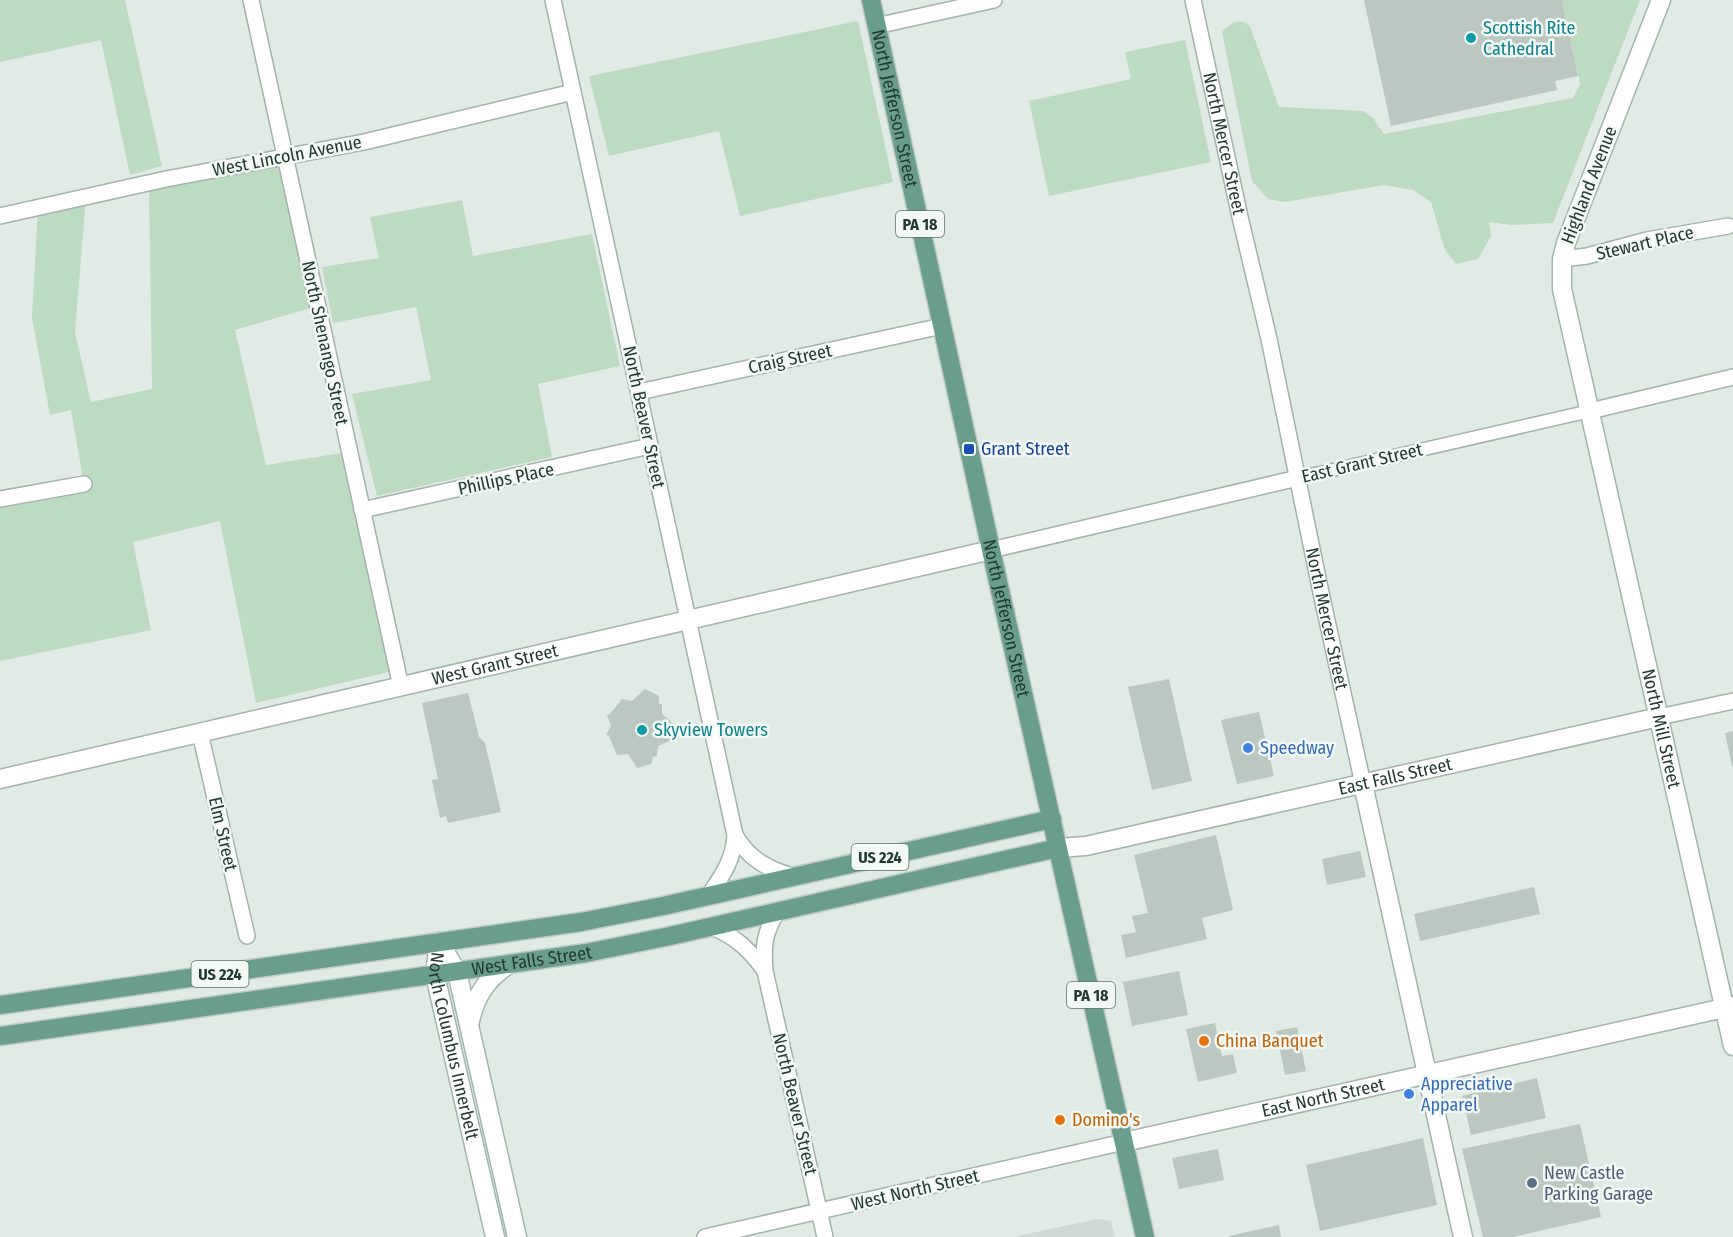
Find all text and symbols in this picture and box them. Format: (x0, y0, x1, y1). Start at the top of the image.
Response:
place label: Scottish Rite Cathedral (1483, 17, 1575, 60)
street label: North Jefferson Street (867, 27, 923, 190)
marker: Scottish Rite Cathedral (1464, 31, 1478, 45)
street label: North Mercer Street (1198, 71, 1250, 217)
street label: Highland Avenue (1556, 123, 1622, 247)
street label: West Lincoln Avenue (211, 131, 363, 181)
road number: PA 18 (896, 211, 944, 237)
street label: Stewart Place (1594, 221, 1696, 265)
street label: North Shenango Street (297, 259, 353, 427)
street label: Craig Street (746, 339, 834, 379)
street label: North Beaver Street (618, 344, 670, 490)
place label: Grant Street (981, 438, 1070, 460)
street label: East Grant Street (1299, 438, 1425, 488)
marker: Grant Street (962, 442, 976, 456)
street label: Phillips Place (456, 458, 556, 500)
street label: North Jefferson Street (978, 537, 1035, 700)
street label: North Mercer Street (1301, 546, 1353, 692)
street label: West Grant Street (430, 639, 560, 690)
street label: North Mill Street (1637, 667, 1685, 790)
place label: Skyview Towers (654, 719, 768, 741)
marker: Skyview Towers (635, 723, 649, 737)
place label: Speedway (1260, 737, 1334, 759)
marker: Speedway (1241, 741, 1255, 755)
street label: East Falls Street (1336, 753, 1454, 800)
street label: Elm Street (204, 795, 242, 873)
road number: US 224 (852, 844, 908, 870)
street label: West Falls Street (470, 941, 594, 980)
street label: North Columbus Innerbelt (424, 951, 483, 1142)
road number: US 224 (192, 961, 248, 987)
road number: PA 18 (1067, 982, 1115, 1008)
place label: China Banquet (1216, 1030, 1324, 1052)
street label: North Beaver Street (768, 1031, 822, 1177)
marker: China Banquet (1197, 1034, 1211, 1048)
street label: East North Street (1260, 1073, 1387, 1122)
place label: Appreciative Apparel (1421, 1073, 1513, 1116)
marker: Appreciative Apparel (1402, 1087, 1416, 1101)
place label: Domino's (1072, 1109, 1141, 1131)
marker: Domino's (1053, 1113, 1067, 1127)
place label: New Castle Parking Garage (1544, 1162, 1653, 1205)
street label: West North Street (849, 1165, 981, 1215)
marker: New Castle Parking Garage (1525, 1176, 1539, 1190)

